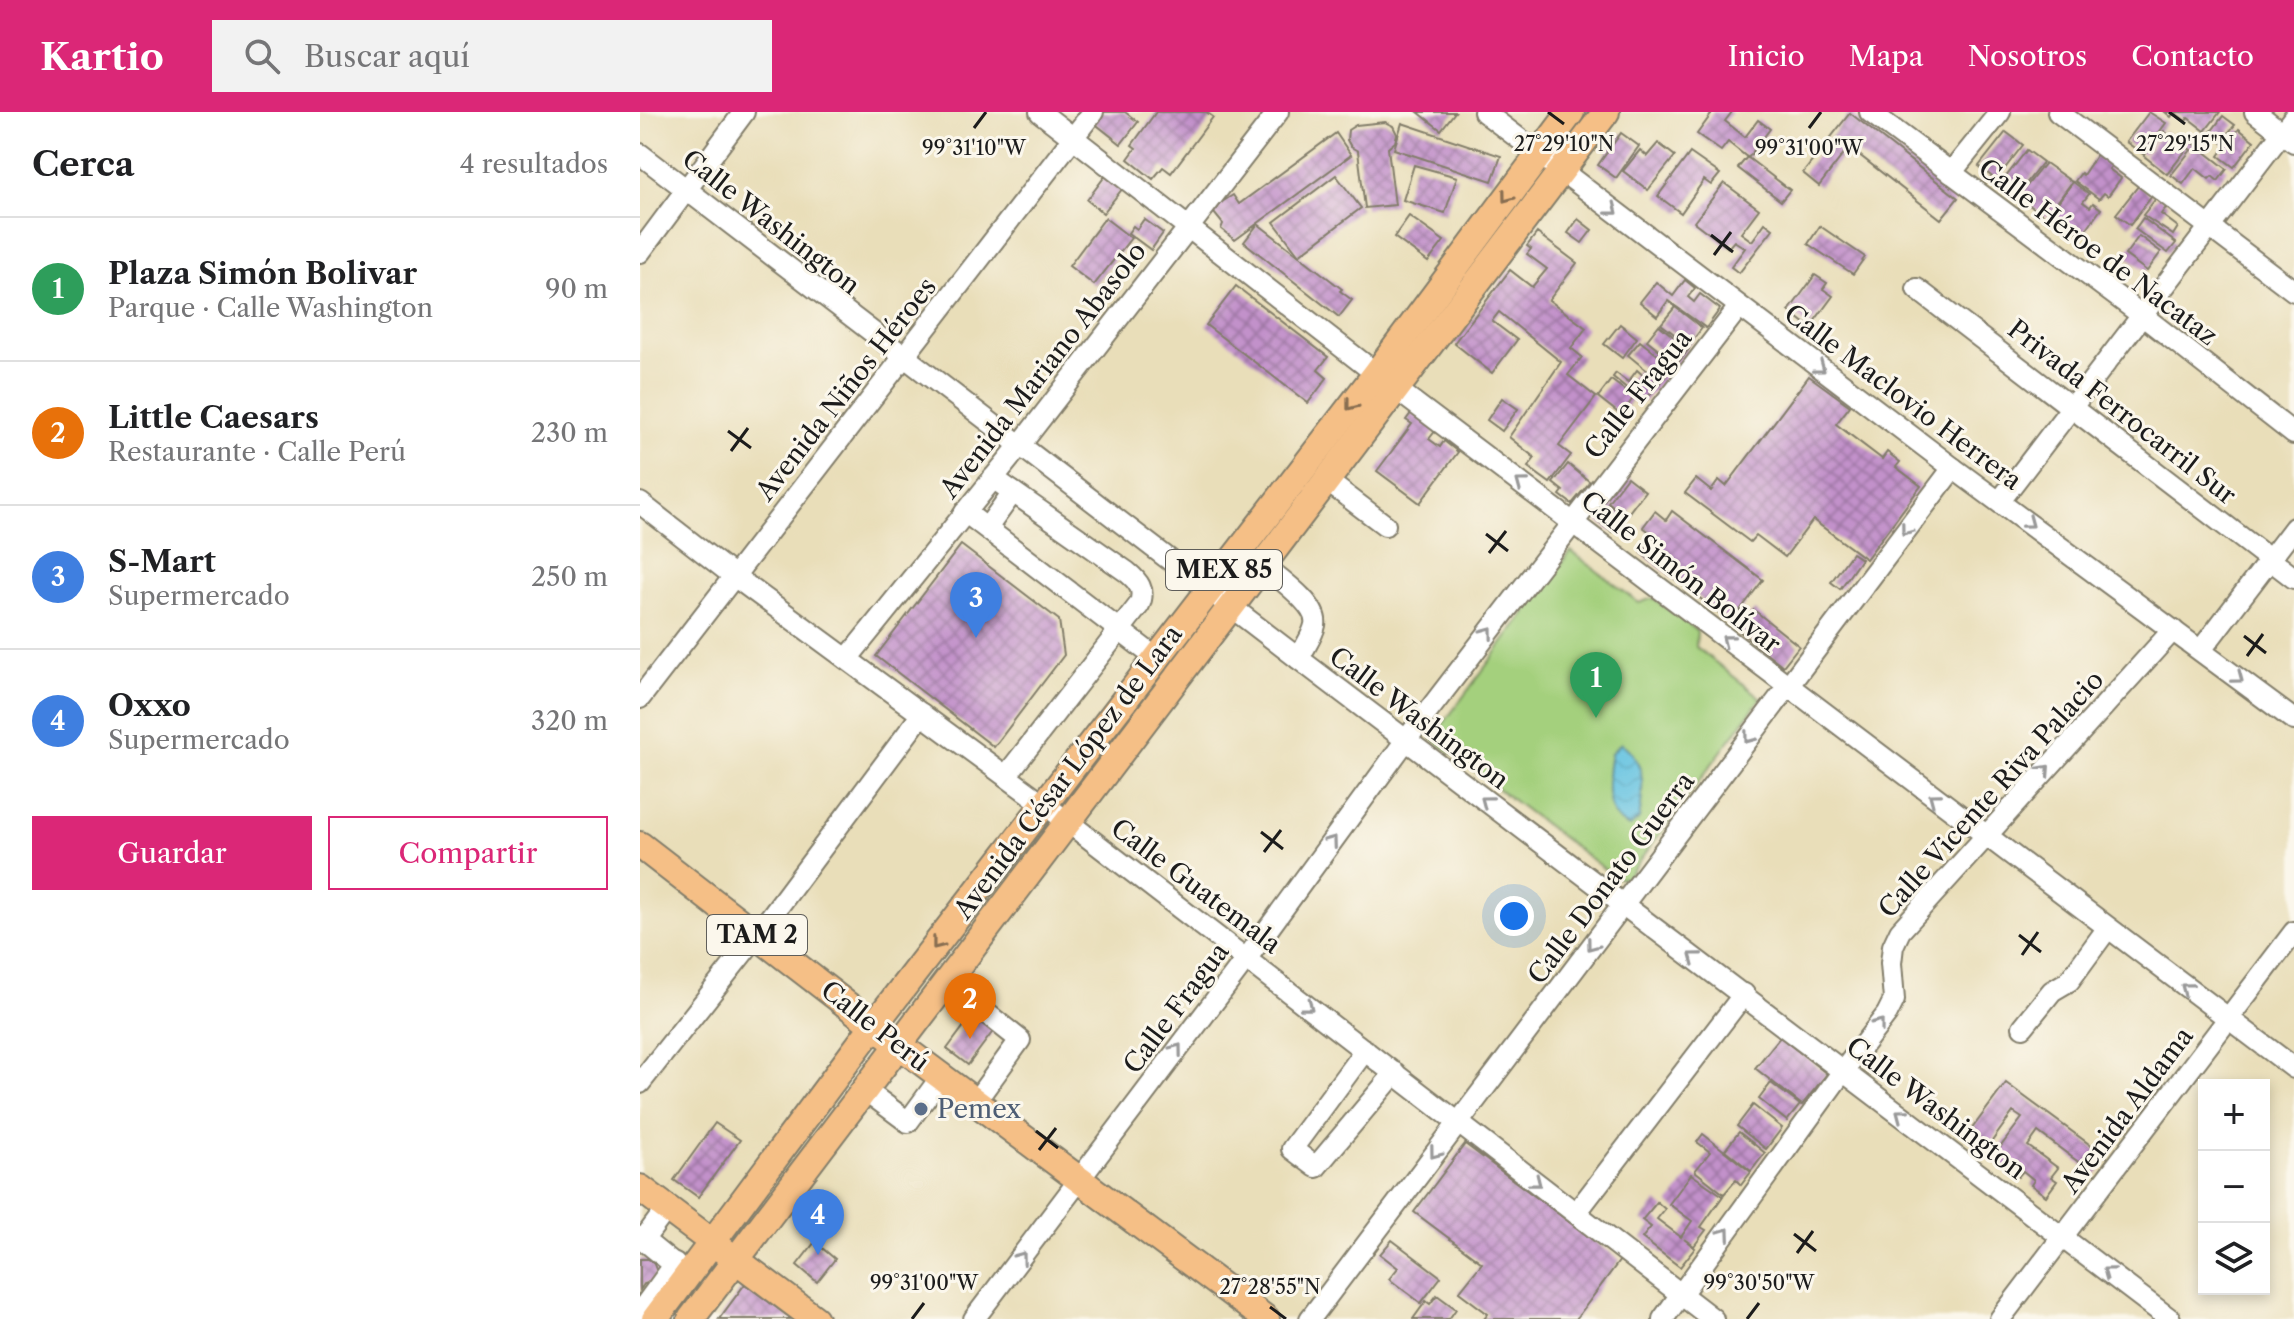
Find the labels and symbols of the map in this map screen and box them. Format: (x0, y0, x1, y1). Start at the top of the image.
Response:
text: 27°29'10"N (1514, 132, 1614, 156)
text: 27°29'15"N (2136, 132, 2234, 156)
text: 99°31'10"W (922, 136, 1027, 160)
text: 99°31'00"W (1755, 136, 1864, 160)
street label: Calle Washington (676, 143, 866, 301)
street label: Calle Héroe de Nacataz (1972, 152, 2224, 352)
one-way arrow (1503, 188, 1517, 203)
one-way arrow (1604, 201, 1619, 215)
street label: Avenida Mariano Abasolo (933, 236, 1153, 505)
street label: Avenida Niños Héroes (748, 271, 943, 508)
street label: Calle Maclovio Herrera (1778, 297, 2028, 497)
street label: Privada Ferrocarril Sur (2001, 313, 2243, 511)
street label: Calle Fragua (1578, 323, 1699, 465)
one-way arrow (1811, 358, 1826, 373)
one-way arrow (1347, 396, 1361, 411)
one-way arrow (1515, 478, 1529, 492)
street label: Calle Simón Bolívar (1575, 484, 1787, 660)
one-way arrow (2020, 513, 2035, 527)
one-way arrow (1901, 522, 1916, 536)
road number: MEX 85 (1166, 550, 1282, 590)
pin: 3 (950, 572, 1002, 638)
street label: Avenida César López de Lara (946, 619, 1189, 926)
one-way arrow (1479, 627, 1493, 641)
one-way arrow (1721, 636, 1736, 650)
street label: Calle Washington (1323, 640, 1515, 796)
pin: 1 (1570, 652, 1622, 718)
street label: Calle Vicente Riva Palacio (1872, 664, 2110, 924)
one-way arrow (2229, 668, 2243, 682)
one-way arrow (1745, 729, 1759, 744)
one-way arrow (2036, 765, 2050, 780)
street label: Calle Donato Guerra (1521, 766, 1701, 990)
one-way arrow (1928, 794, 1943, 808)
one-way arrow (1480, 796, 1495, 810)
street label: Calle Guatemala (1105, 812, 1288, 960)
one-way arrow (1323, 835, 1337, 849)
your location (1494, 896, 1534, 936)
road number: TAM 2 (707, 915, 807, 955)
one-way arrow (932, 935, 946, 950)
street label: Calle Fragua (1116, 936, 1236, 1080)
one-way arrow (1588, 936, 1602, 951)
one-way arrow (1688, 952, 1703, 967)
pin: 2 (944, 973, 996, 1039)
street label: Calle Perú (815, 974, 936, 1078)
one-way arrow (2181, 984, 2195, 998)
one-way arrow (1299, 996, 1314, 1010)
one-way arrow (1870, 1018, 1884, 1033)
street label: Avenida Aldama (2054, 1021, 2200, 1200)
street label: Calle Washington (1840, 1030, 2032, 1186)
one-way arrow (1168, 1044, 1182, 1058)
place label: Pemex (937, 1093, 1022, 1125)
marker: Pemex (912, 1100, 930, 1118)
one-way arrow (1895, 1110, 1910, 1124)
one-way arrow (1431, 1144, 1445, 1158)
one-way arrow (1527, 1172, 1541, 1187)
pin: 4 (792, 1189, 844, 1255)
one-way arrow (1715, 1228, 1730, 1242)
one-way arrow (1011, 1251, 1025, 1266)
one-way arrow (2102, 1267, 2117, 1281)
text: 99°31'00"W (870, 1271, 979, 1295)
text: 99°30'50"W (1704, 1271, 1816, 1295)
text: 27°28'55"N (1219, 1275, 1321, 1299)

